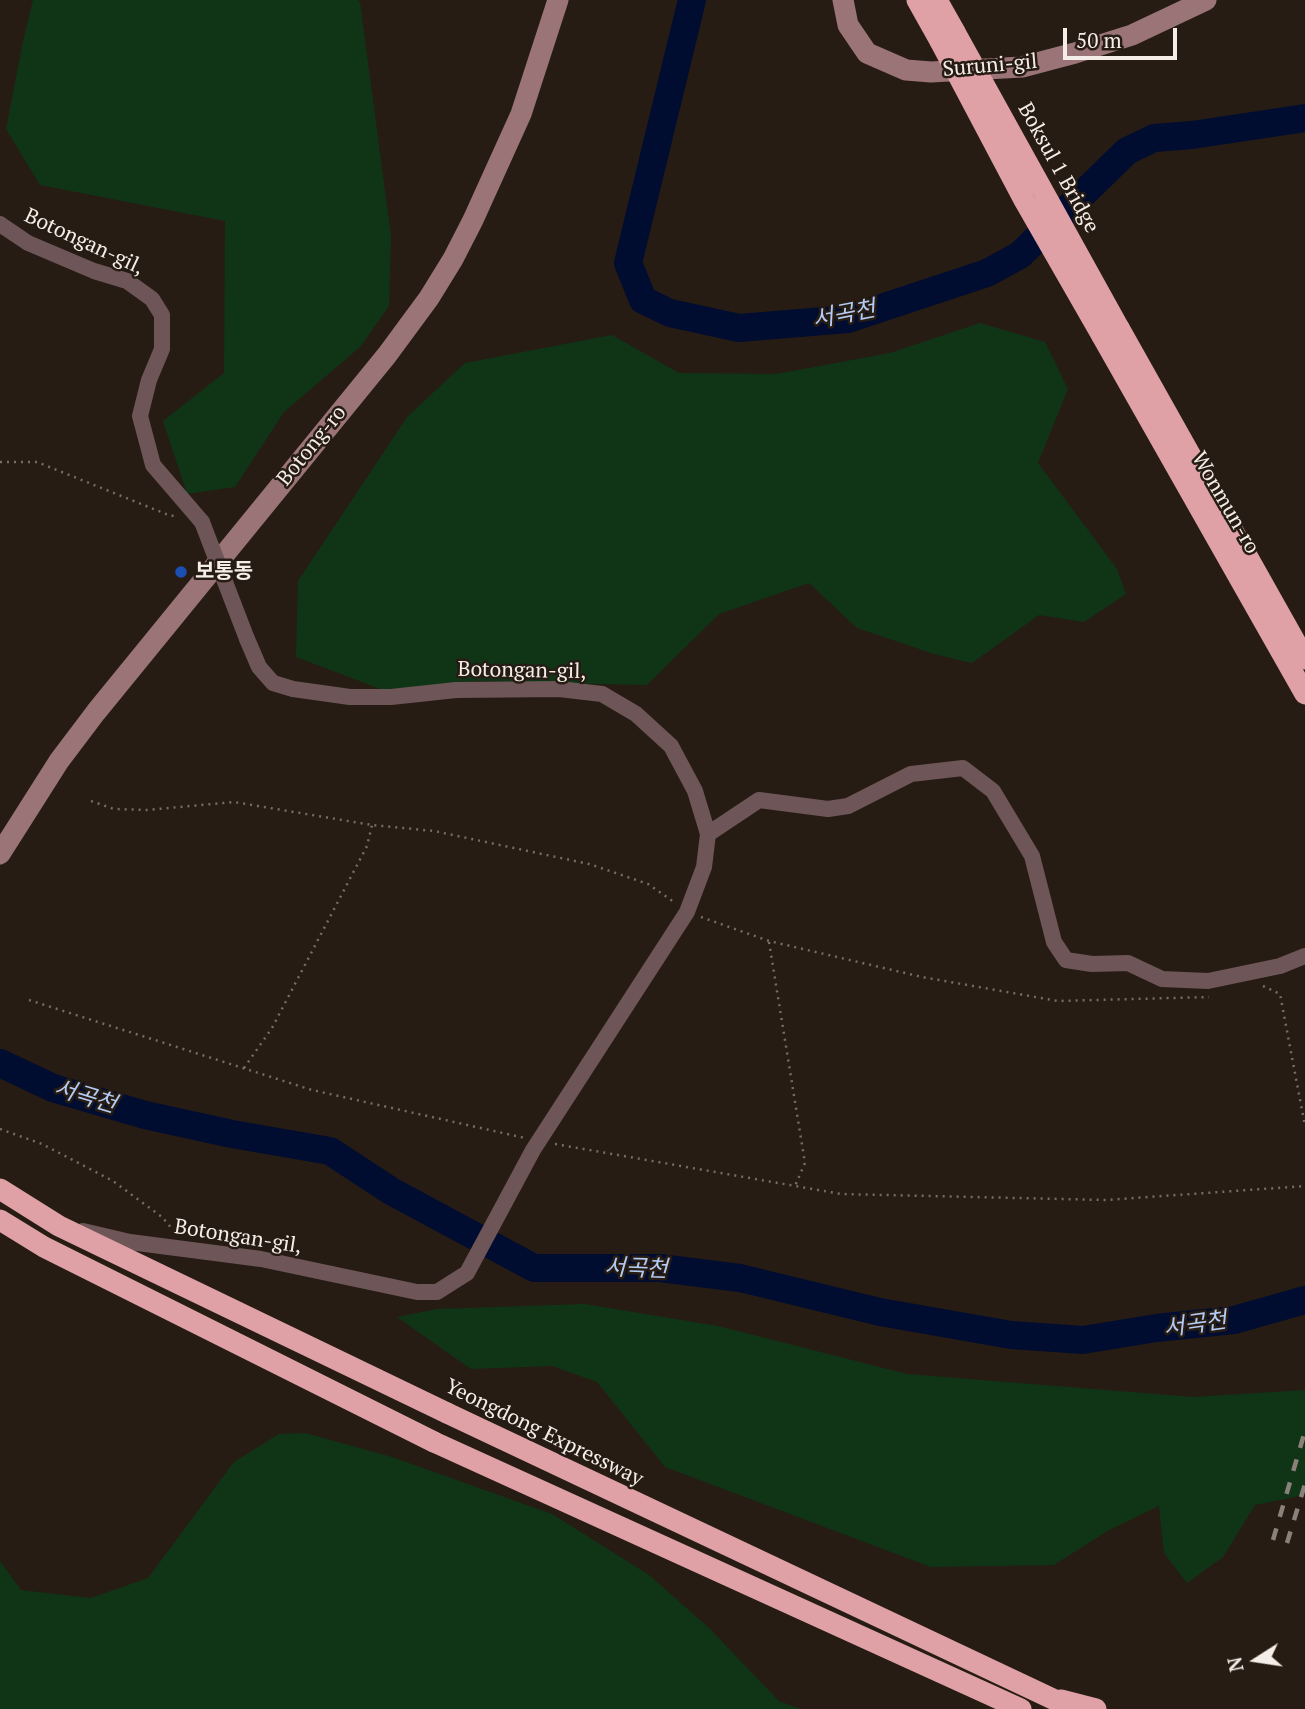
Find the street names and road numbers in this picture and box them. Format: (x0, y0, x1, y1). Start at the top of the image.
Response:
street label: Suruni-gil (942, 49, 1038, 83)
street label: Boksul 1 Bridge (1012, 99, 1104, 237)
street label: Botongan-gil, (20, 203, 148, 281)
street label: Botong-ro (272, 401, 352, 491)
street label: Wonmun-ro (1186, 448, 1264, 558)
street label: Botongan-gil, (457, 657, 587, 685)
street label: Botongan-gil, (172, 1214, 304, 1260)
street label: Yeongdong Expressway (441, 1374, 647, 1492)

